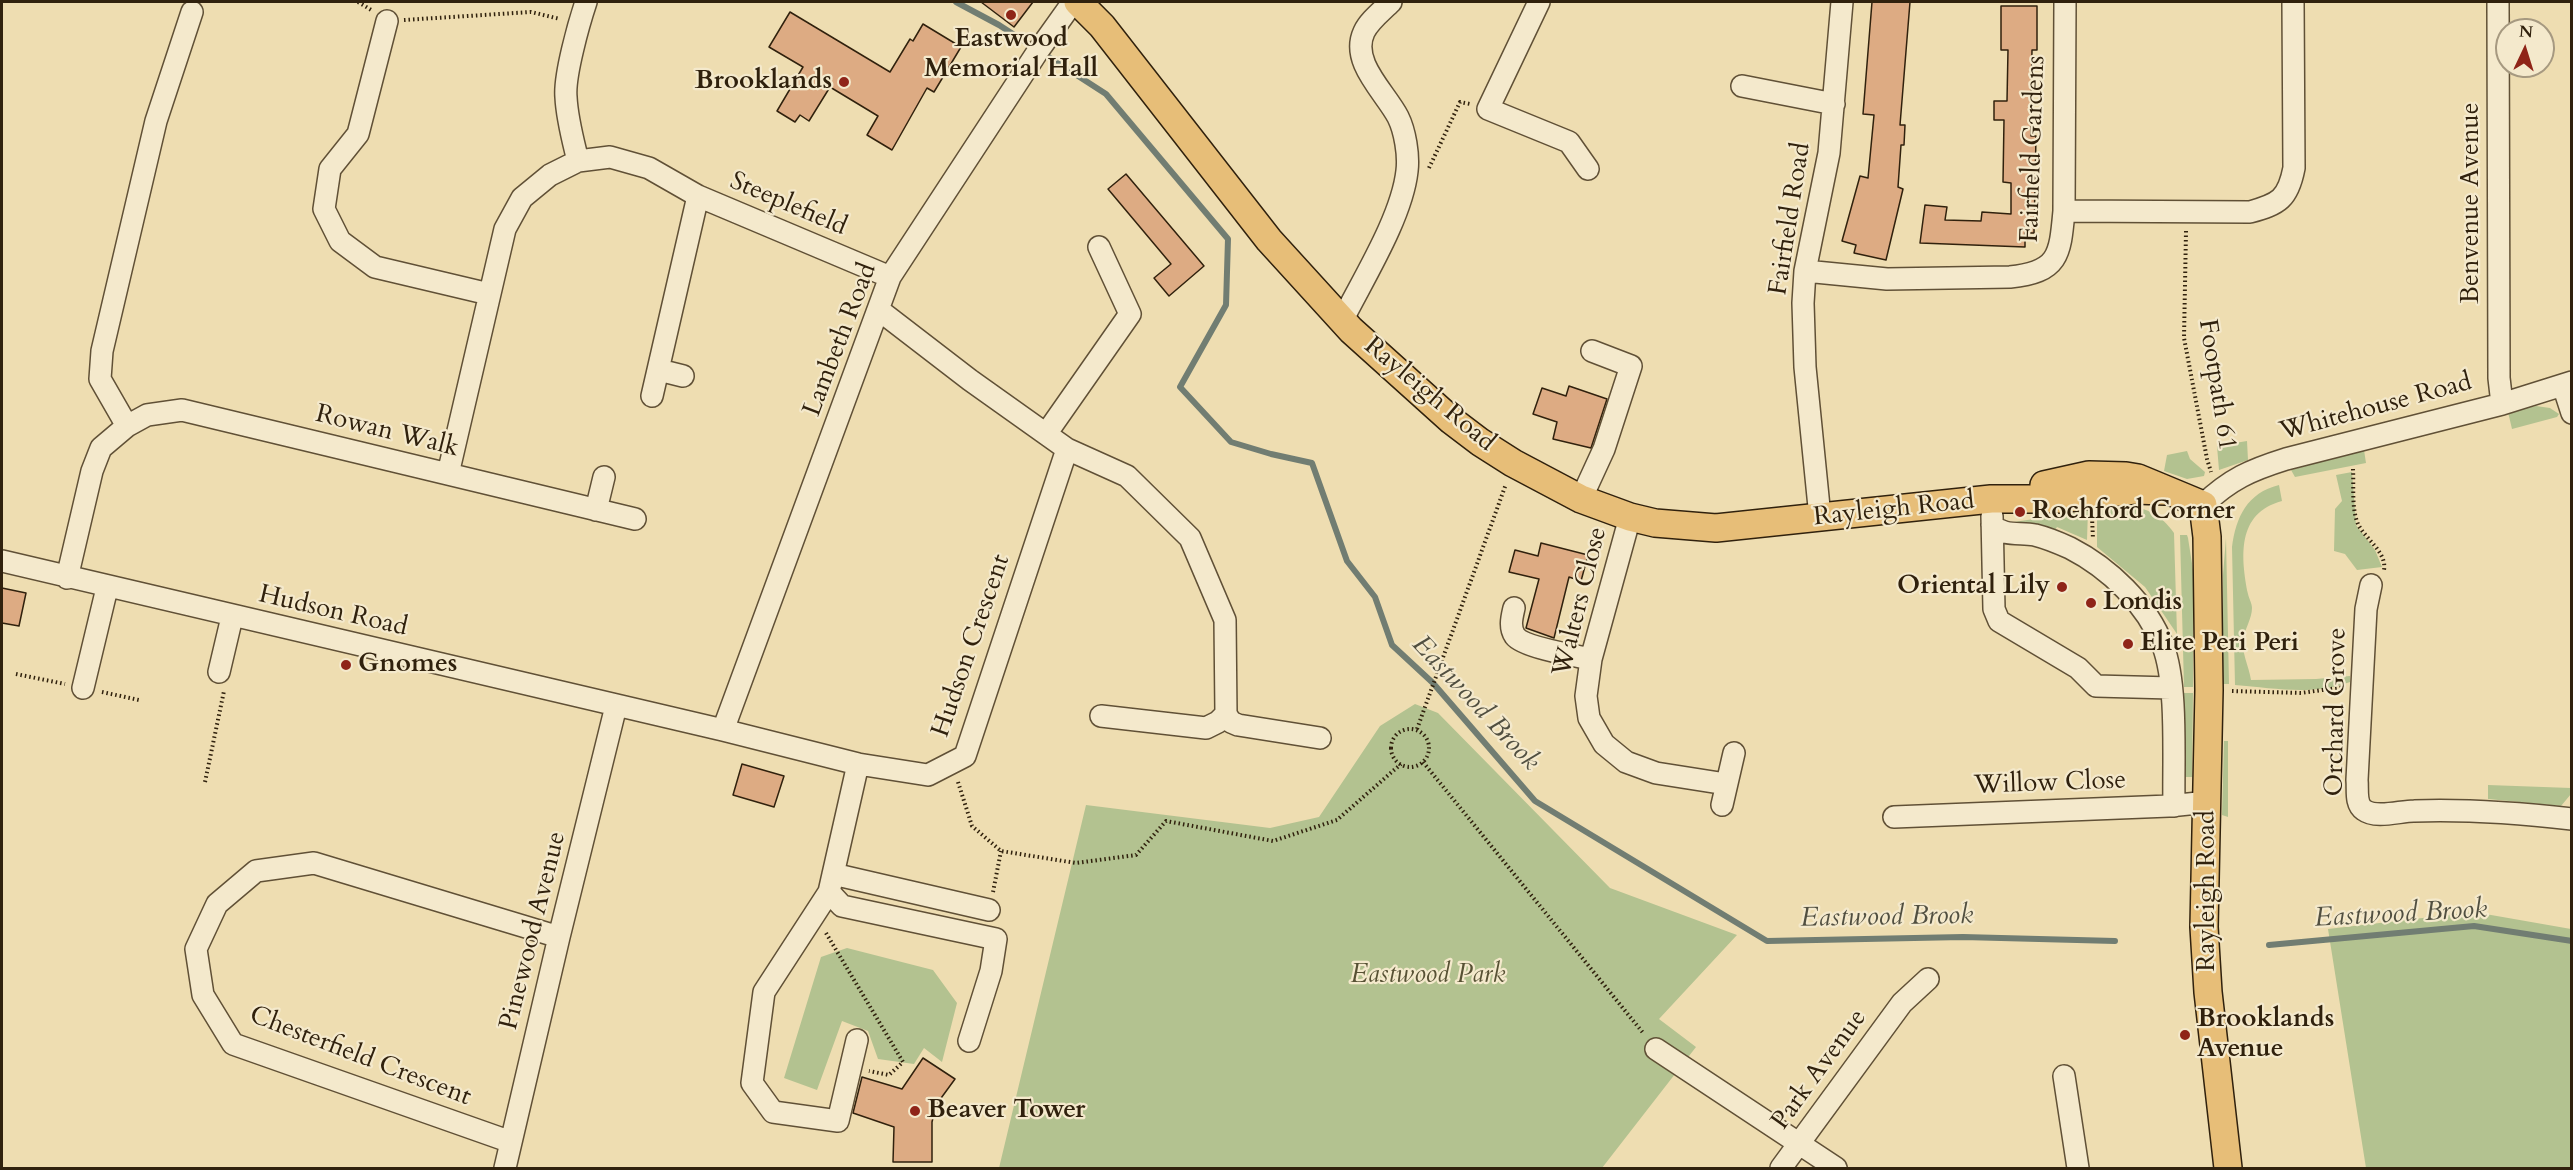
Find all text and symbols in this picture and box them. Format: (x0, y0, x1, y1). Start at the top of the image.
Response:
marker: Eastwood Memorial Hall (1004, 8, 1018, 22)
north arrow (2495, 18, 2555, 78)
text: N (2518, 21, 2534, 43)
place label: Eastwood Memorial Hall (924, 24, 1098, 86)
street label: Fairfield Gardens (2015, 55, 2053, 243)
place label: Brooklands (695, 66, 832, 98)
marker: Brooklands (837, 75, 851, 89)
street label: Benvenue Avenue (2456, 102, 2488, 304)
street label: Fairfield Road (1764, 141, 1818, 297)
street label: Steeplefield (725, 166, 851, 244)
street label: Lambeth Road (798, 259, 884, 421)
street label: Footpath 61 (2190, 317, 2242, 453)
street label: Rayleigh Road (1357, 331, 1501, 459)
street label: Whitehouse Road (2277, 367, 2475, 449)
street label: Rowan Walk (312, 399, 462, 465)
street label: Rayleigh Road (1812, 486, 1976, 534)
place label: Rochford Corner (2032, 496, 2235, 528)
marker: Rochford Corner (2013, 505, 2027, 519)
street label: Walters Close (1547, 524, 1615, 680)
street label: Hudson Crescent (926, 551, 1018, 741)
place label: Oriental Lily (1897, 571, 2050, 603)
street label: Hudson Road (256, 580, 410, 644)
marker: Oriental Lily (2055, 580, 2069, 594)
place label: Londis (2103, 587, 2182, 619)
marker: Londis (2084, 596, 2098, 610)
street label: Orchard Grove (2320, 627, 2354, 797)
place label: Elite Peri Peri (2140, 628, 2299, 660)
water label: Eastwood Brook (1404, 630, 1546, 778)
marker: Elite Peri Peri (2121, 637, 2135, 651)
place label: Gnomes (358, 649, 457, 681)
marker: Gnomes (339, 658, 353, 672)
street label: Willow Close (1973, 766, 2127, 802)
street label: Rayleigh Road (2192, 810, 2224, 972)
street label: Pinewood Avenue (494, 829, 574, 1033)
water label: Eastwood Brook (2314, 894, 2488, 936)
water label: Eastwood Brook (1800, 900, 1974, 936)
park label: Eastwood Park (1351, 960, 1505, 992)
street label: Chesterfield Crescent (245, 1000, 475, 1114)
street label: Park Avenue (1766, 1004, 1874, 1136)
place label: Brooklands Avenue (2197, 1004, 2334, 1066)
marker: Brooklands Avenue (2178, 1028, 2192, 1042)
place label: Beaver Tower (927, 1095, 1085, 1127)
marker: Beaver Tower (908, 1104, 922, 1118)

